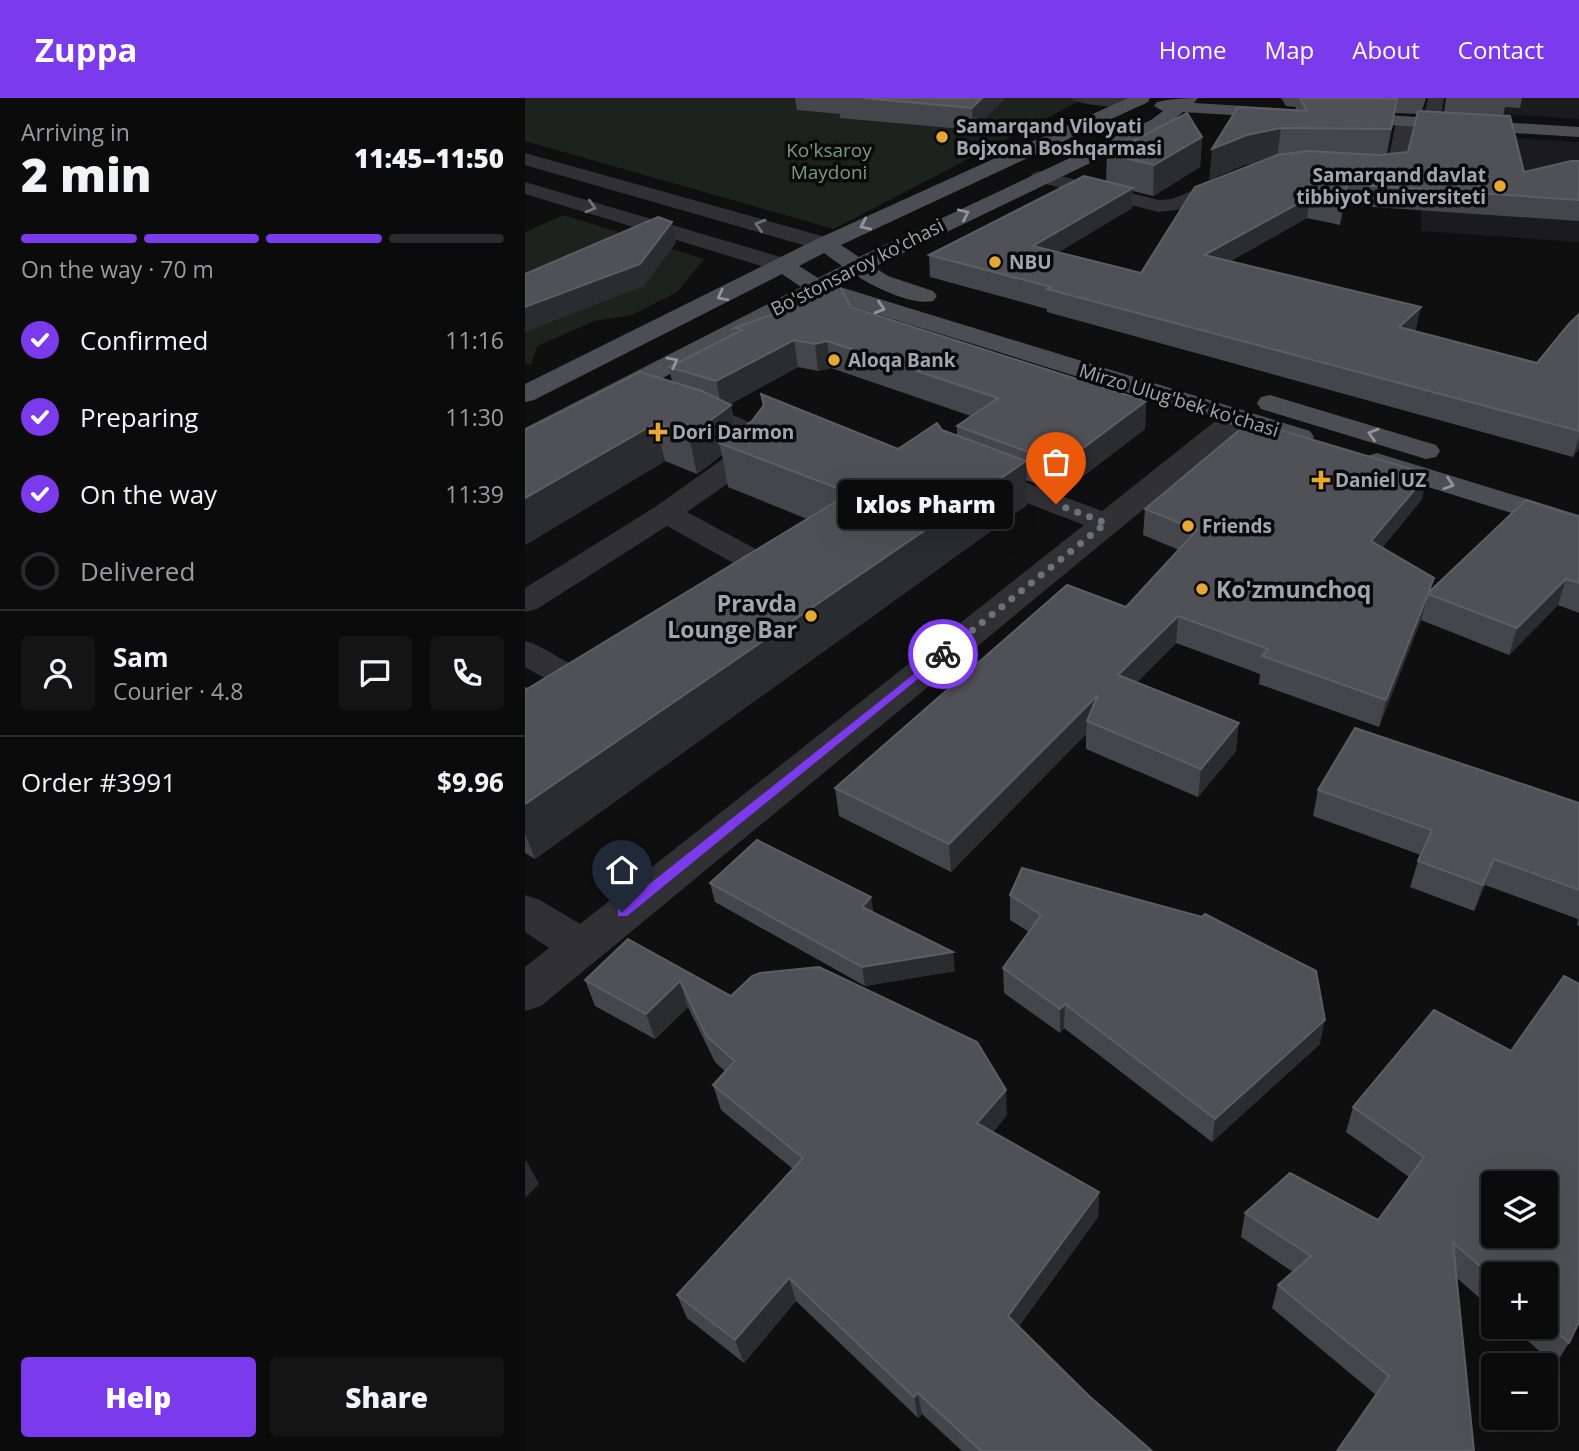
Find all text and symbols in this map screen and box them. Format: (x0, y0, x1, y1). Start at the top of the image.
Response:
text: Zuppa (35, 27, 138, 72)
text: Home (1159, 33, 1227, 66)
text: Map (1265, 33, 1314, 66)
text: About (1352, 33, 1420, 66)
text: Contact (1458, 33, 1544, 66)
place label: Samarqand Viloyati Bojxona Boshqarmasi (956, 113, 1162, 161)
text: Arriving in (21, 116, 130, 148)
marker: Samarqand Viloyati Bojxona Boshqarmasi (934, 129, 950, 145)
park label: Ko'ksaroy Maydoni (786, 137, 872, 185)
text: 11:45–11:50 (354, 140, 504, 176)
text: 2 min (21, 143, 152, 205)
place label: Samarqand davlat tibbiyot universiteti (1296, 162, 1486, 210)
marker: Samarqand davlat tibbiyot universiteti (1492, 178, 1508, 194)
one-way arrow (584, 199, 596, 213)
one-way arrow (957, 208, 969, 222)
street label: Bo'stonsaroy ko'chasi (766, 212, 948, 322)
one-way arrow (860, 217, 873, 231)
one-way arrow (754, 218, 766, 233)
place label: NBU (1009, 249, 1052, 275)
text: On the way · 70 m (21, 253, 214, 285)
marker: NBU (987, 254, 1003, 270)
one-way arrow (717, 287, 729, 301)
one-way arrow (874, 300, 886, 315)
icon: check (21, 321, 59, 359)
text: Confirmed (80, 322, 208, 358)
text: 11:16 (445, 324, 504, 356)
place label: Aloqa Bank (848, 347, 956, 373)
marker: Aloqa Bank (826, 352, 842, 368)
one-way arrow (665, 357, 678, 370)
street label: Mirzo Ulug'bek ko'chasi (1076, 357, 1282, 443)
icon: check (21, 398, 59, 436)
text: Preparing (80, 399, 198, 435)
text: 11:30 (445, 401, 504, 433)
place label: Dori Darmon (672, 419, 794, 445)
marker: Dori Darmon (650, 424, 666, 440)
one-way arrow (1368, 428, 1380, 443)
pin (1026, 432, 1086, 504)
icon: bag (1037, 443, 1075, 481)
place label: Daniel UZ (1335, 467, 1426, 493)
marker: Daniel UZ (1313, 472, 1329, 488)
icon: check (21, 475, 59, 513)
text: On the way (80, 476, 217, 512)
one-way arrow (1442, 476, 1454, 491)
text: 11:39 (445, 478, 504, 510)
callout: Ixlos Pharm (839, 480, 1014, 528)
text: Ixlos Pharm (855, 488, 996, 520)
place label: Friends (1202, 513, 1272, 539)
marker: Friends (1180, 518, 1196, 534)
text: Delivered (80, 553, 195, 589)
place label: Ko'zmunchoq (1216, 573, 1371, 605)
marker: Ko'zmunchoq (1194, 581, 1210, 597)
place label: Pravda Lounge Bar (667, 587, 797, 645)
marker: Pravda Lounge Bar (803, 608, 819, 624)
courier (908, 619, 978, 689)
icon: bike (924, 635, 962, 673)
button: person (21, 636, 95, 710)
button: chat (338, 636, 412, 710)
button: phone (430, 636, 504, 710)
text: Sam (113, 639, 169, 675)
text: Courier · 4.8 (113, 675, 243, 707)
text: Order #3991 (21, 764, 176, 800)
text: $9.96 (437, 764, 504, 800)
pin (592, 840, 652, 912)
icon: home (603, 851, 641, 889)
map controls (1481, 1171, 1558, 1430)
button: layers (1481, 1171, 1558, 1248)
button: + (1481, 1262, 1558, 1339)
button: − (1481, 1353, 1558, 1430)
button: Help (21, 1357, 256, 1437)
button: Share (270, 1357, 504, 1437)

